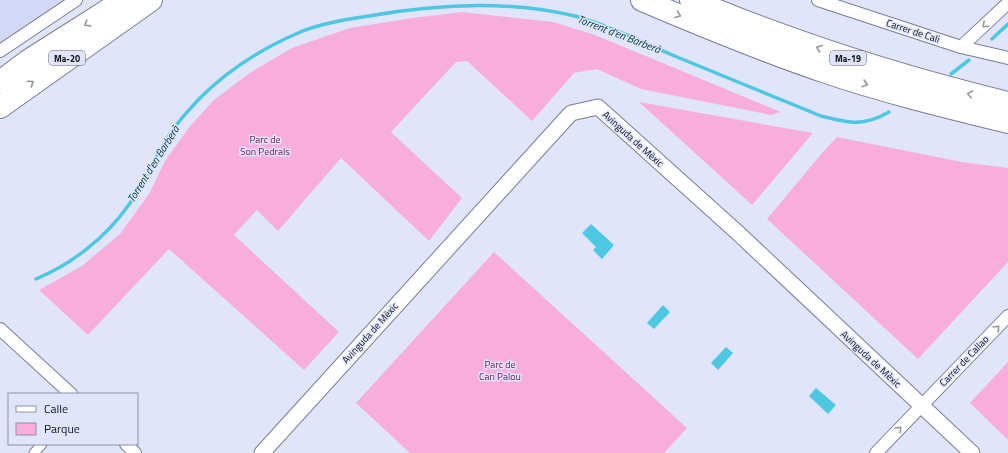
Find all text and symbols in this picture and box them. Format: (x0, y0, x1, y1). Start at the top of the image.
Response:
water label: Torrent d'en Barberà (575, 11, 663, 57)
one-way arrow (674, 11, 681, 19)
street label: Carrer de Cali (884, 15, 942, 47)
one-way arrow (84, 19, 91, 27)
one-way arrow (982, 20, 989, 27)
one-way arrow (815, 45, 822, 53)
road number: Ma-20 (49, 51, 85, 65)
road number: Ma-19 (830, 51, 866, 65)
one-way arrow (861, 79, 868, 88)
one-way arrow (27, 81, 34, 88)
one-way arrow (967, 90, 973, 98)
street label: Avinguda de Mèxic (599, 107, 667, 171)
water label: Torrent d'en Barberà (123, 122, 183, 205)
park label: Parc de Son Pedrals (240, 132, 290, 159)
street label: Avinguda de Mèxic (338, 299, 402, 367)
one-way arrow (992, 325, 1000, 333)
street label: Avinguda de Mèxic (837, 327, 905, 391)
street label: Carrer de Callao (936, 332, 992, 390)
park label: Parc de Can Palou (479, 357, 521, 384)
legend (8, 393, 138, 445)
text: Calle (44, 399, 68, 418)
text: Parque (44, 419, 80, 438)
one-way arrow (894, 427, 901, 434)

